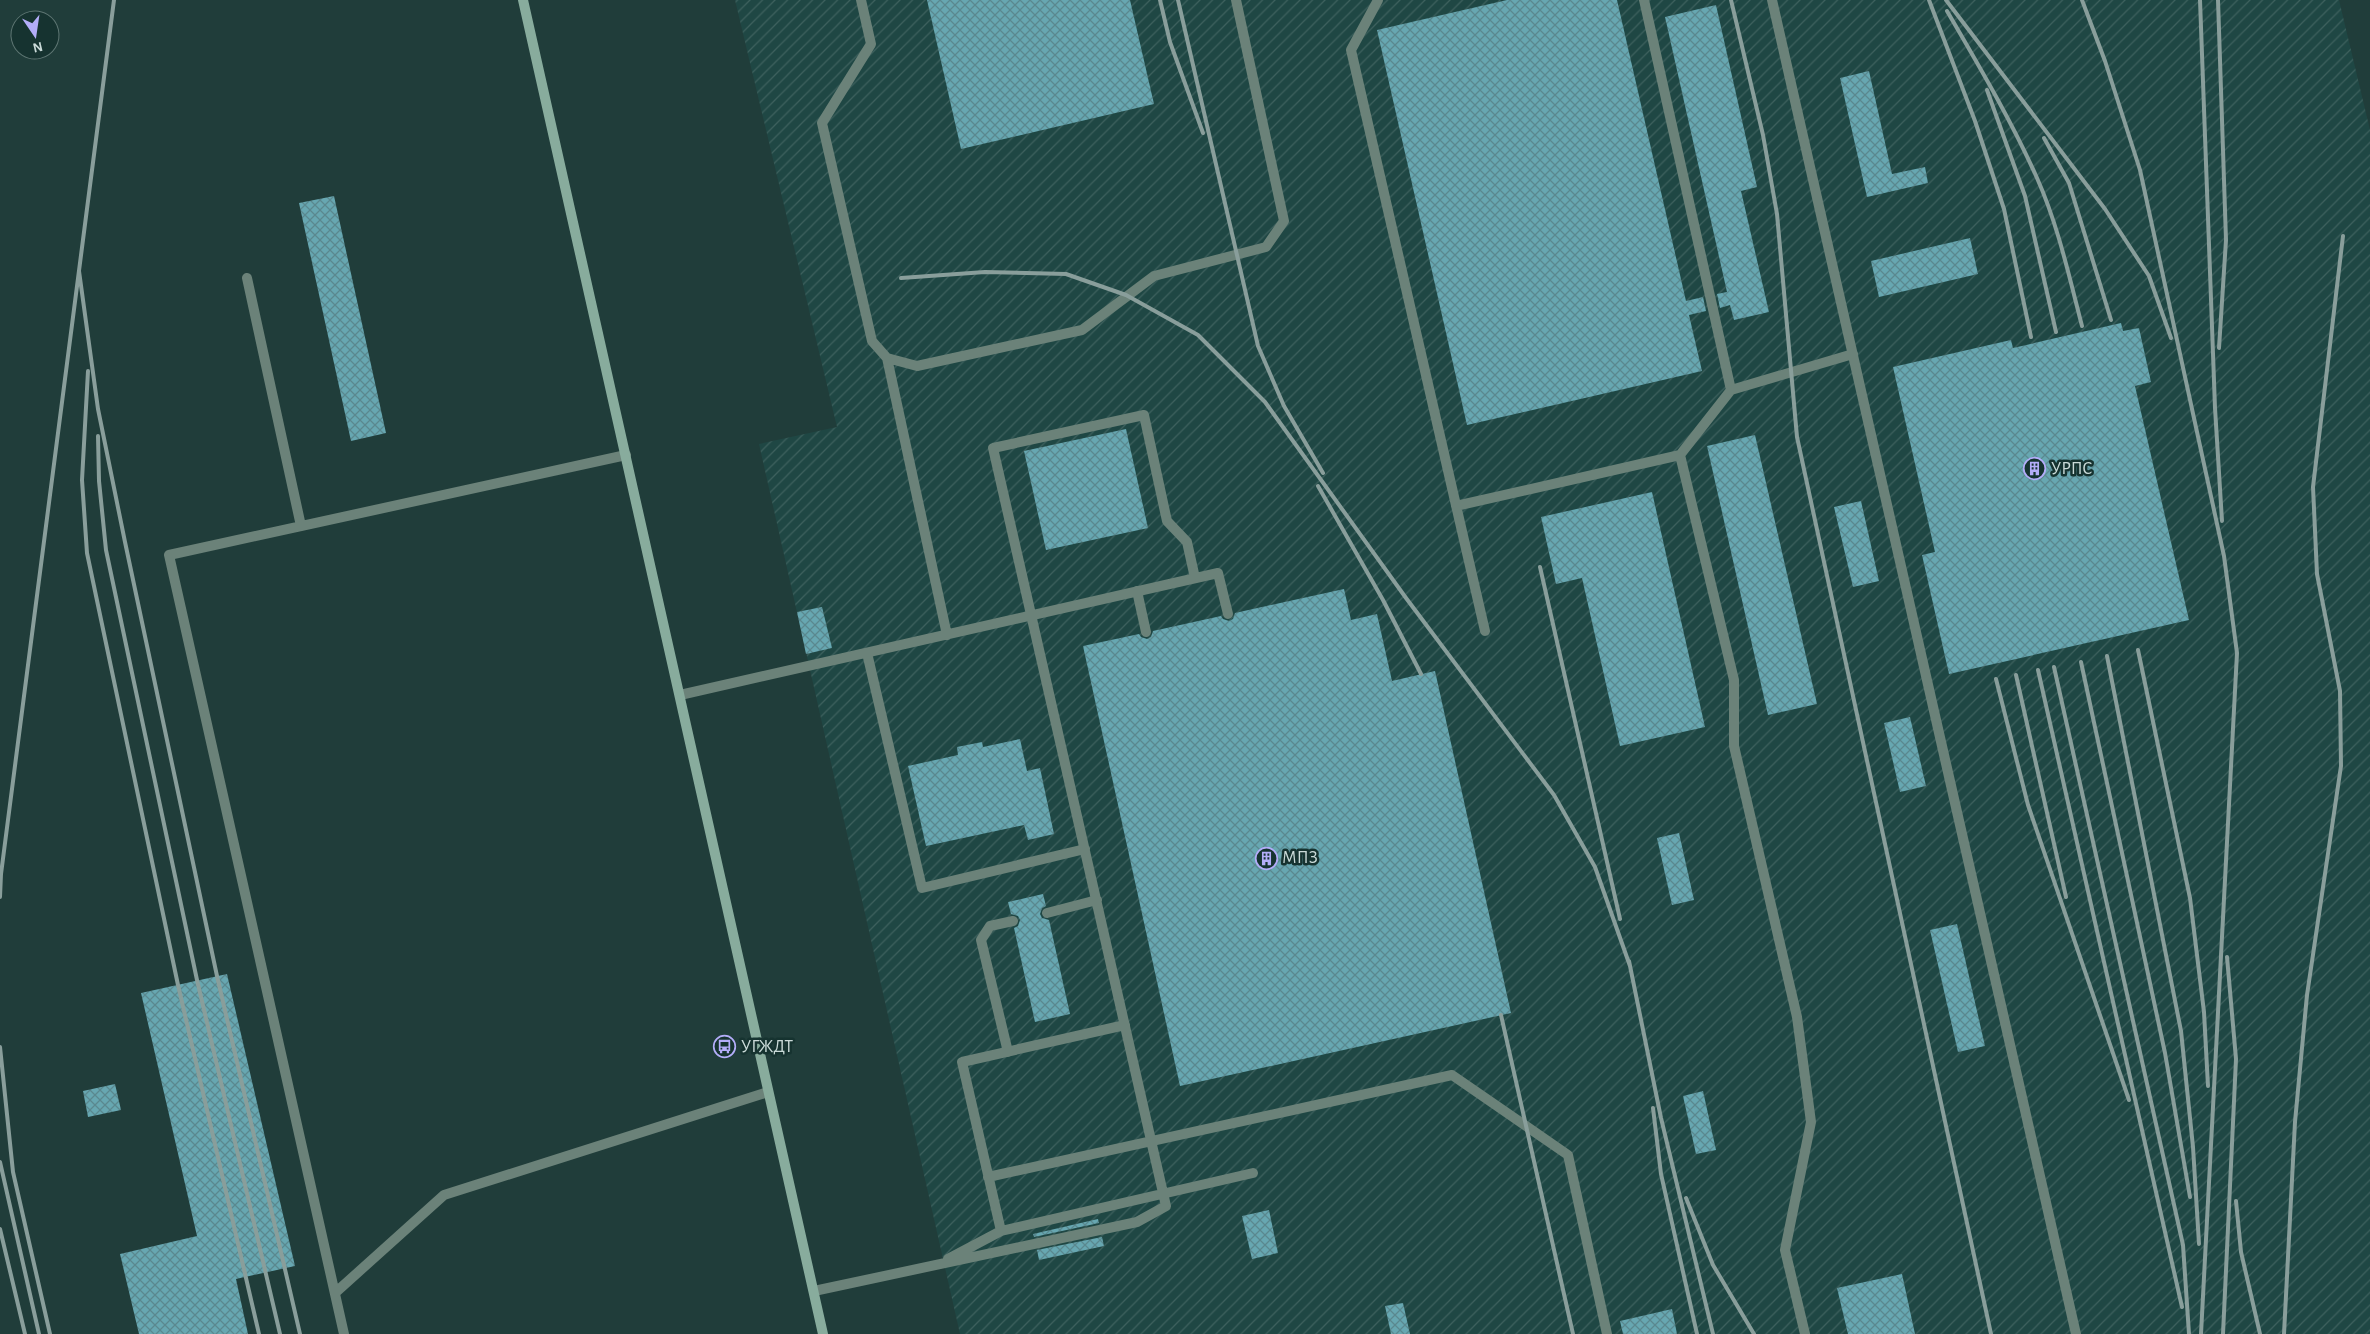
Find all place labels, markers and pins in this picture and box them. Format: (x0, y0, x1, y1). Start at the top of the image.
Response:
building icon: УРПС (2023, 457, 2047, 481)
place label: УРПС (2051, 460, 2093, 478)
building icon: МПЗ (1254, 846, 1278, 870)
place label: МПЗ (1282, 849, 1318, 867)
bus stop icon: УГЖДТ (713, 1035, 737, 1059)
place label: УГЖДТ (741, 1038, 793, 1056)

